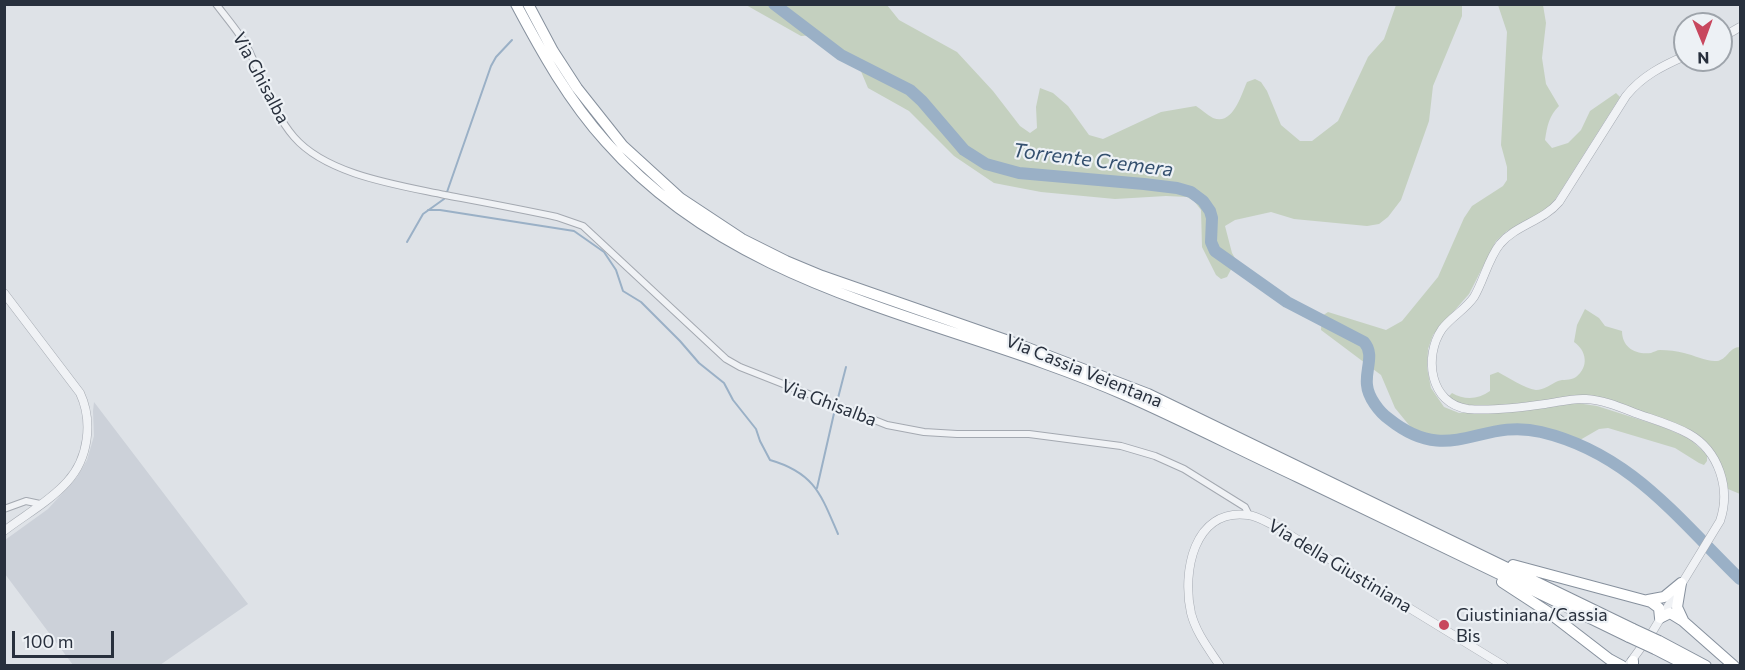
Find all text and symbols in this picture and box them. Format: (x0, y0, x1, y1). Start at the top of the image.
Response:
north arrow (1673, 12, 1733, 72)
street label: Via Ghisalba (228, 29, 294, 127)
text: N (1697, 49, 1709, 68)
water label: Torrente Cremera (1011, 138, 1175, 182)
street label: Via Cassia Veientana (1003, 330, 1165, 412)
street label: Via Ghisalba (778, 375, 880, 431)
street label: Via della Giustiniana (1264, 515, 1416, 617)
place label: Giustiniana/Cassia Bis (1456, 604, 1608, 646)
marker: Giustiniana/Cassia Bis (1437, 618, 1451, 632)
scale bar (15, 619, 117, 657)
text: 100 m (23, 630, 73, 652)

